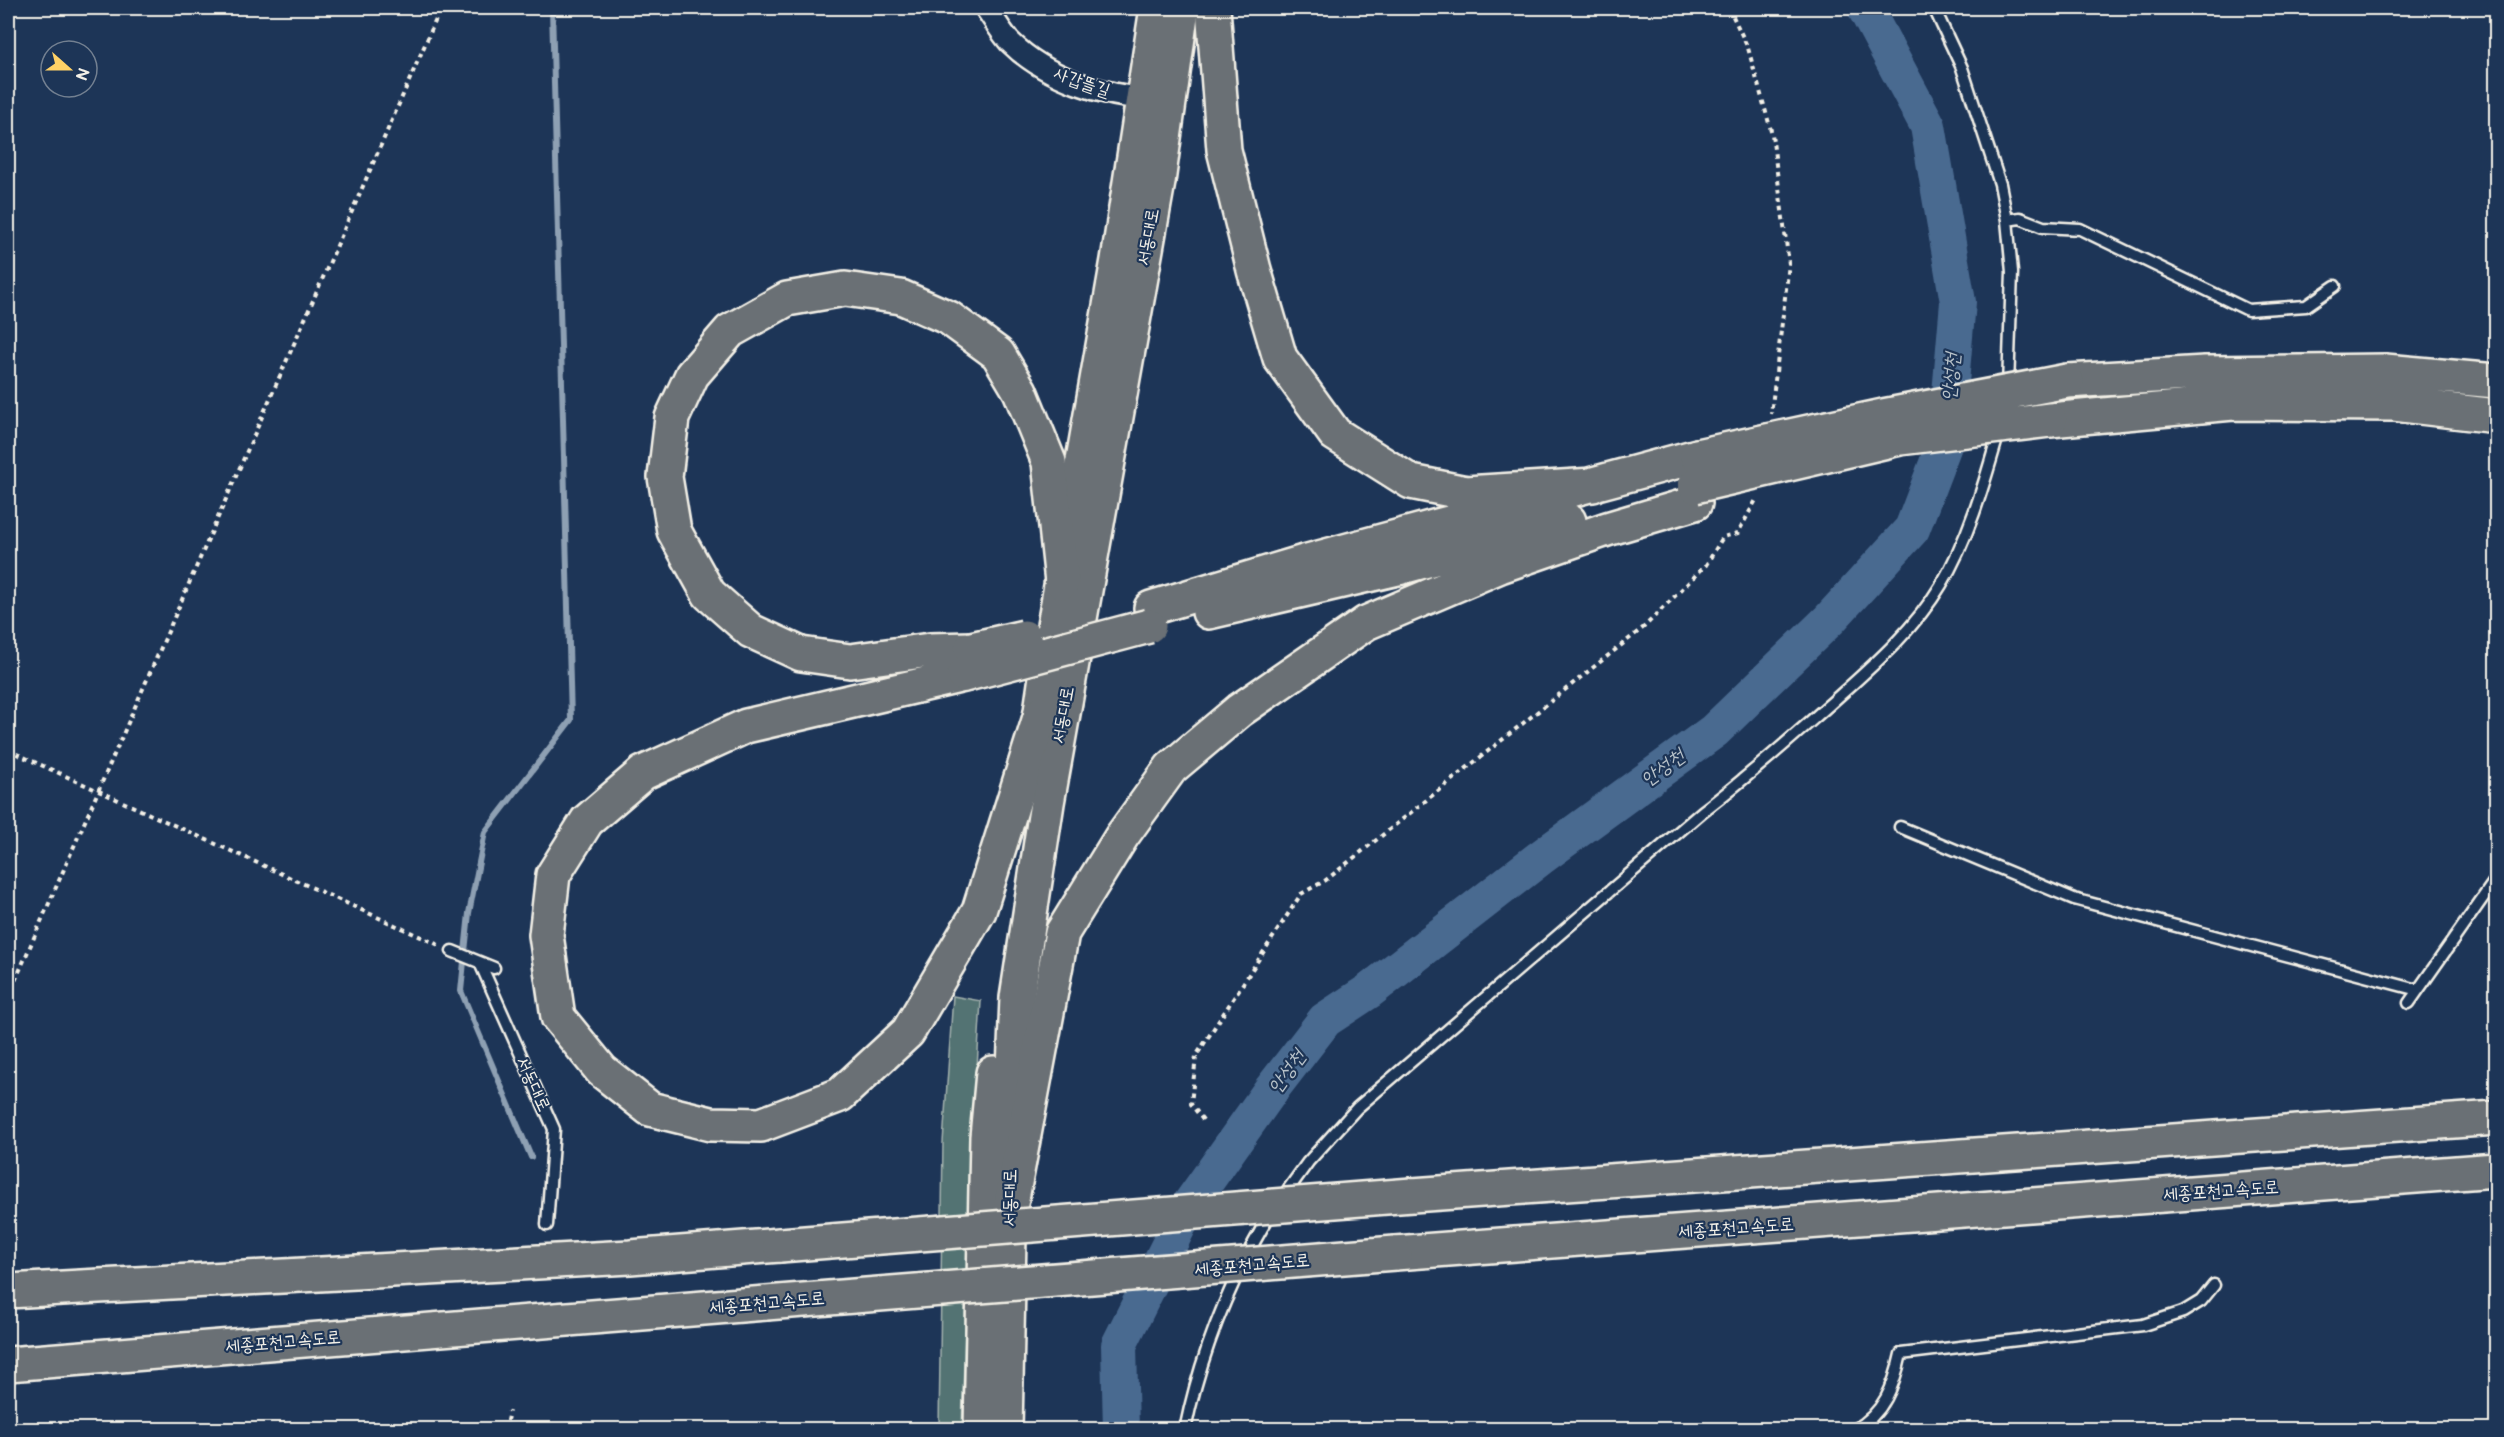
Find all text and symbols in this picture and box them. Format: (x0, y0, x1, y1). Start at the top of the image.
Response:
north arrow (39, 39, 99, 99)
street label: 사갑뜰길 (1051, 63, 1113, 102)
text: N (71, 65, 93, 83)
street label: 서동대로 (1133, 207, 1163, 267)
water label: 안성천 (1937, 350, 1965, 402)
street label: 서동대로 (1048, 685, 1078, 745)
water label: 안성천 (1636, 743, 1691, 792)
water label: 안성천 (1263, 1044, 1312, 1099)
street label: 서동대로 (511, 1053, 555, 1115)
street label: 서동대로 (999, 1169, 1021, 1227)
street label: 세종포천고속도로 (2162, 1176, 2280, 1206)
street label: 세종포천고속도로 (1677, 1213, 1795, 1243)
street label: 세종포천고속도로 (1193, 1249, 1311, 1281)
street label: 세종포천고속도로 (708, 1287, 826, 1319)
street label: 세종포천고속도로 (224, 1326, 342, 1358)

